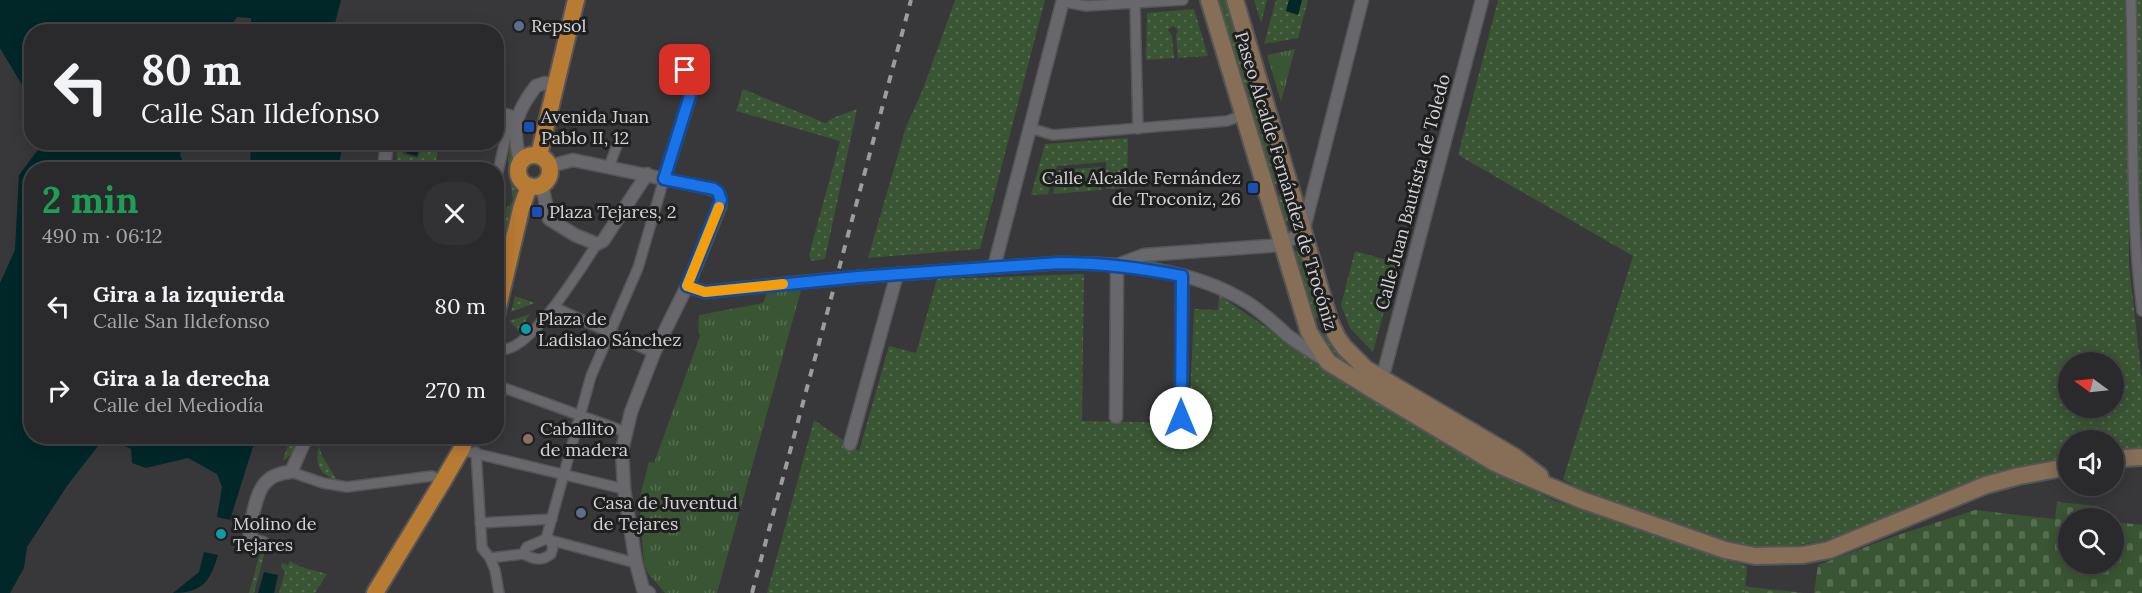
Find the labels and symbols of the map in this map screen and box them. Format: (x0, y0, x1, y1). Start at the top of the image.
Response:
place label: Repsol (531, 14, 587, 37)
marker: Repsol (512, 19, 526, 33)
street label: Paseo Alcalde Fernández de Trocóniz (1230, 29, 1343, 333)
pin (659, 44, 710, 95)
street label: Calle Juan Bautista de Toledo (1370, 71, 1455, 312)
place label: Avenida Juan Pablo II, 12 (540, 105, 649, 149)
marker: Avenida Juan Pablo II, 12 (522, 120, 536, 134)
place label: Calle Alcalde Fernández de Troconiz, 26 (1042, 166, 1241, 210)
marker: Calle Alcalde Fernández de Troconiz, 26 (1246, 181, 1260, 195)
place label: Plaza Tejares, 2 (549, 200, 676, 223)
marker: Plaza Tejares, 2 (530, 205, 544, 219)
place label: Plaza de Ladislao Sánchez (538, 307, 681, 351)
marker: Plaza de Ladislao Sánchez (519, 322, 533, 336)
north arrow (2058, 352, 2124, 418)
position arrow (1149, 386, 1213, 450)
place label: Caballito de madera (540, 417, 628, 461)
marker: Caballito de madera (521, 432, 535, 446)
place label: Casa de Juventud de Tejares (593, 491, 738, 535)
marker: Casa de Juventud de Tejares (574, 506, 588, 520)
place label: Molino de Tejares (233, 512, 317, 556)
marker: Molino de Tejares (214, 527, 228, 541)

